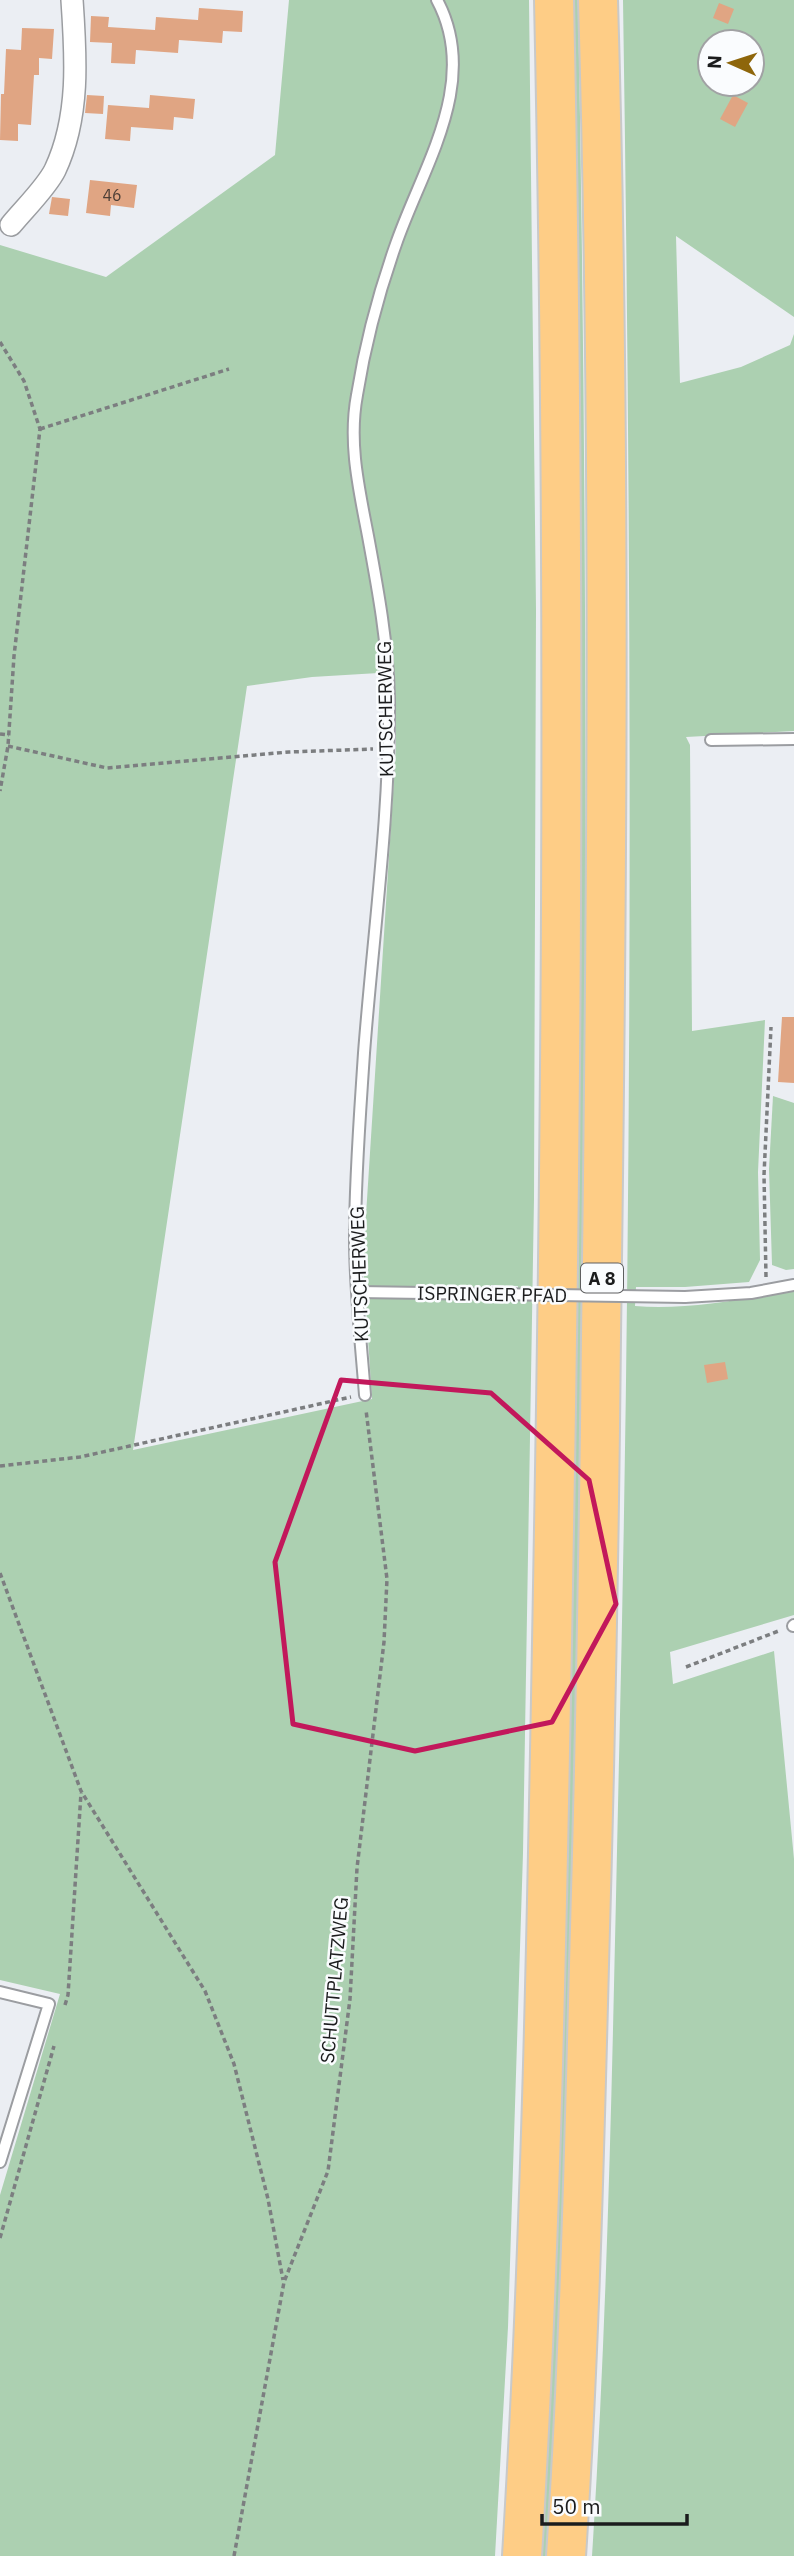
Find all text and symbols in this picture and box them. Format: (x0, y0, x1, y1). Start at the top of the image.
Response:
north arrow (696, 28, 766, 98)
text: N (702, 55, 726, 70)
house number: 46 (102, 185, 122, 205)
street label: KUTSCHERWEG (372, 641, 398, 777)
street label: KUTSCHERWEG (345, 1206, 373, 1342)
road number: A 8 (581, 1264, 623, 1293)
street label: ISPRINGER PFAD (417, 1281, 567, 1307)
street label: SCHUTTPLATZWEG (315, 1896, 353, 2064)
scale bar (542, 2482, 687, 2526)
text: 50 m (552, 2492, 601, 2520)

